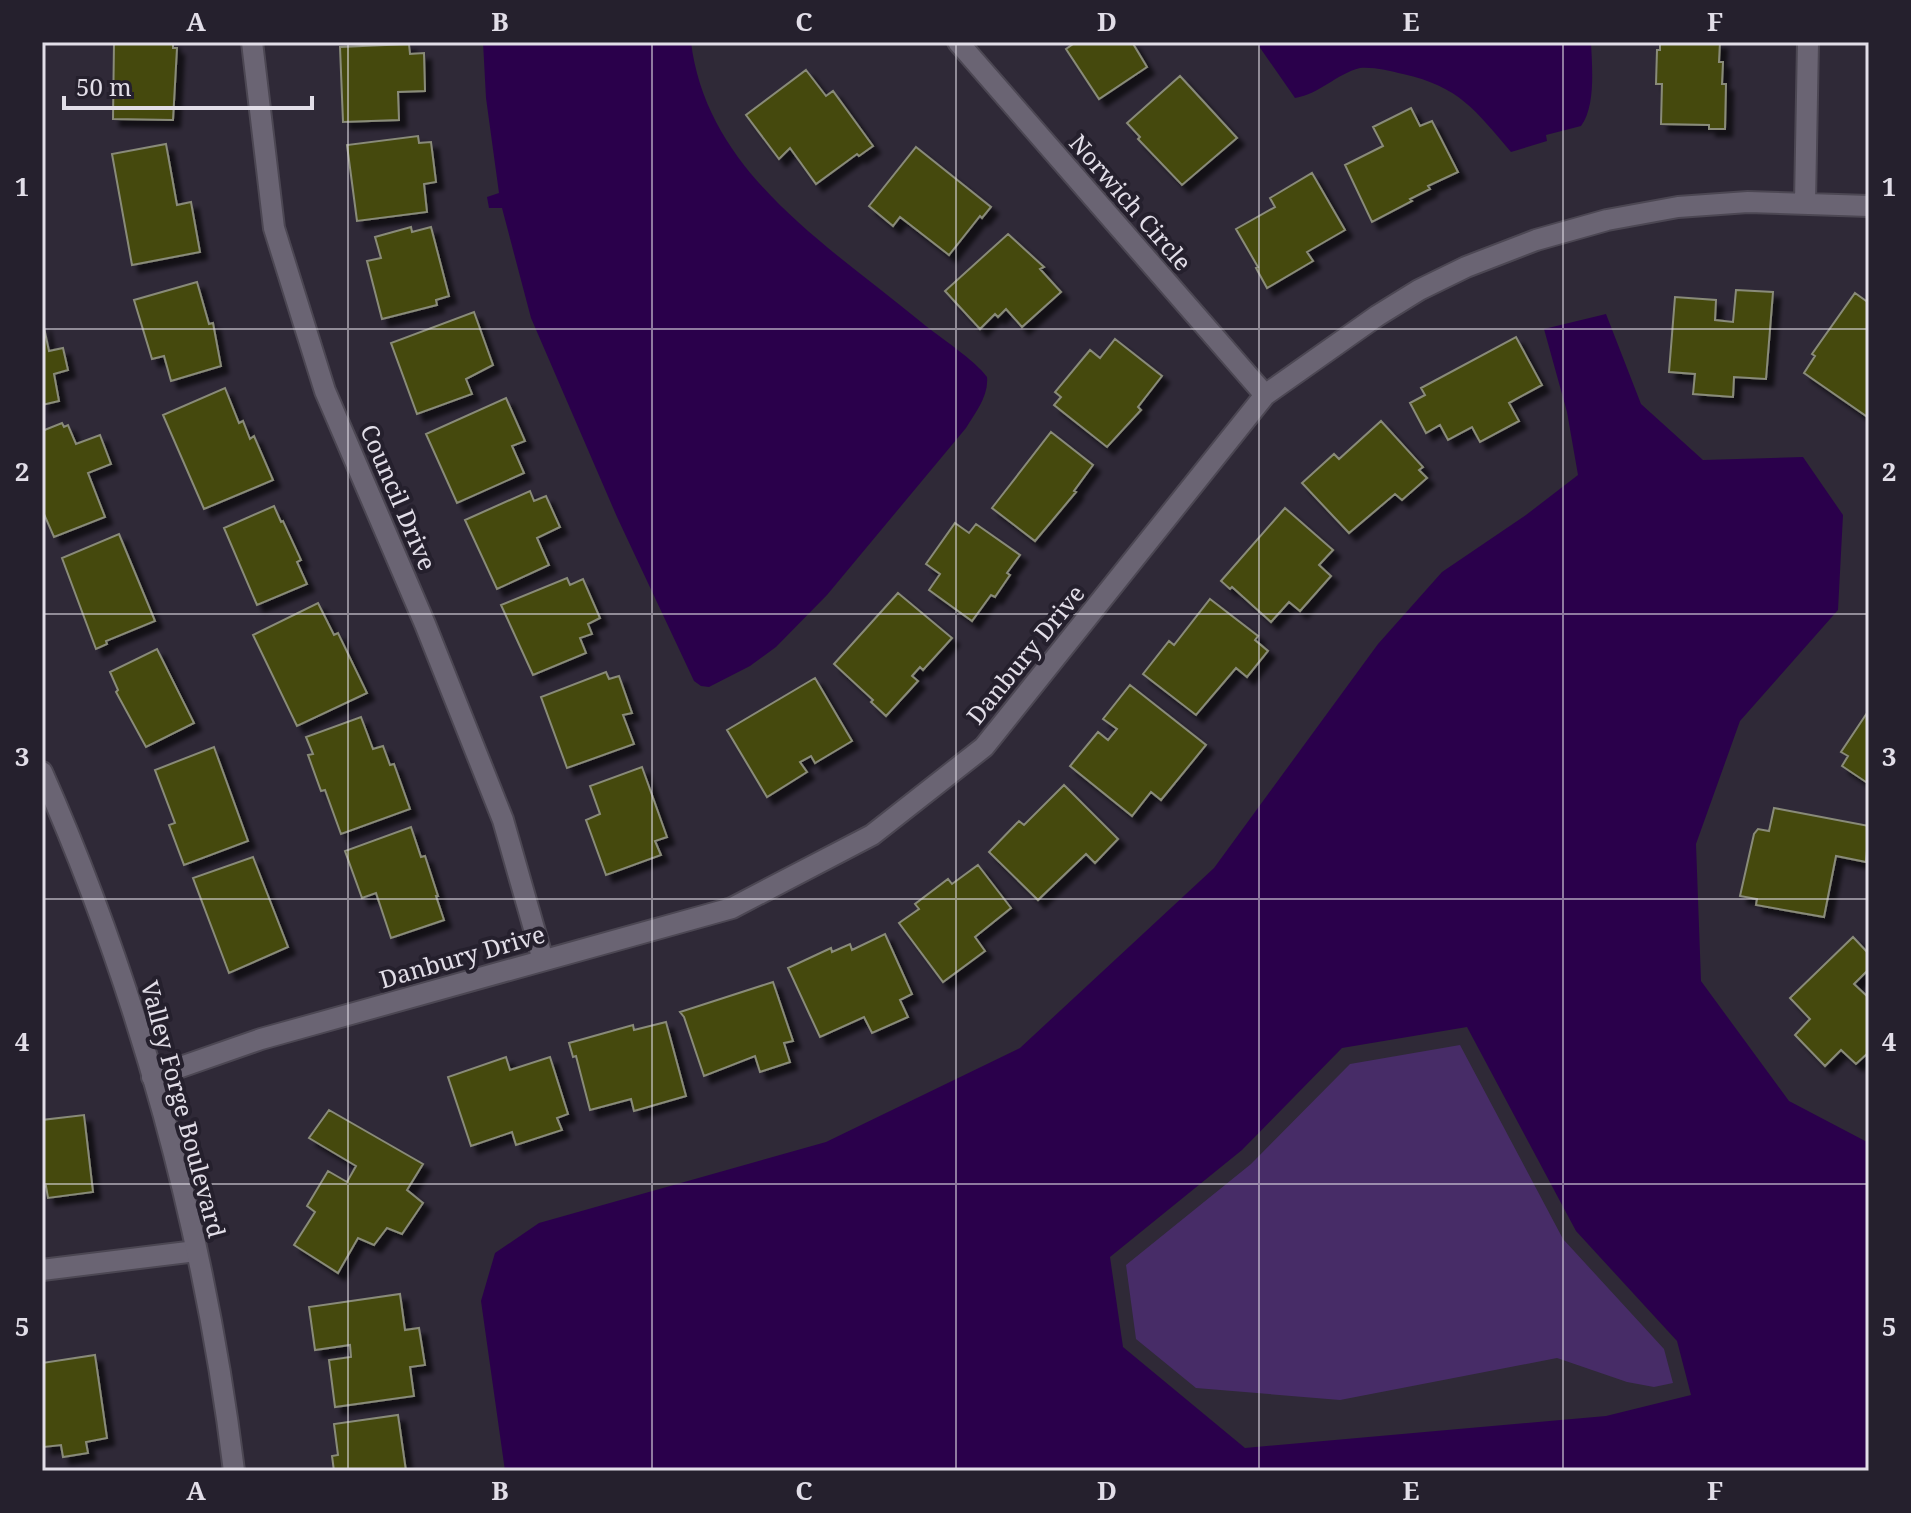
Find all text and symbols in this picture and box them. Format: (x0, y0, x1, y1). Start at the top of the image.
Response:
text: A (186, 3, 206, 39)
text: B (491, 3, 509, 39)
text: C (795, 3, 813, 39)
text: D (1097, 3, 1117, 39)
text: E (1403, 3, 1420, 39)
text: F (1707, 3, 1723, 39)
scale bar (64, 60, 312, 110)
text: 50 m (76, 70, 132, 103)
street label: Norwich Circle (1062, 127, 1200, 277)
text: 1 (15, 168, 29, 204)
text: 1 (1882, 168, 1896, 204)
street label: Council Drive (353, 419, 445, 575)
text: 2 (15, 453, 29, 489)
text: 2 (1882, 453, 1896, 489)
street label: Danbury Drive (958, 577, 1092, 731)
text: 3 (15, 738, 29, 774)
text: 3 (1882, 738, 1896, 774)
street label: Danbury Drive (375, 917, 549, 995)
street label: Valley Forge Boulevard (134, 977, 234, 1241)
text: 4 (15, 1023, 30, 1059)
text: 4 (1882, 1023, 1897, 1059)
text: 5 (15, 1308, 29, 1344)
text: 5 (1882, 1308, 1896, 1344)
text: A (186, 1472, 206, 1508)
text: B (491, 1472, 509, 1508)
text: C (795, 1472, 813, 1508)
text: D (1097, 1472, 1117, 1508)
text: E (1403, 1472, 1420, 1508)
text: F (1707, 1472, 1723, 1508)

